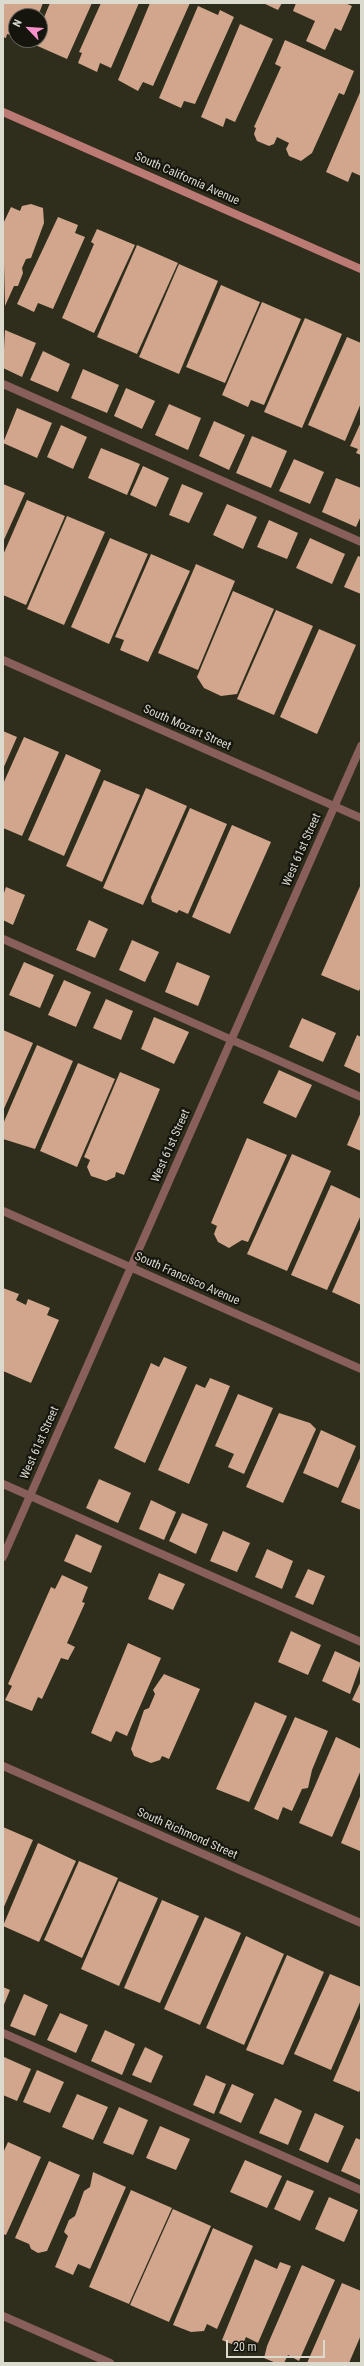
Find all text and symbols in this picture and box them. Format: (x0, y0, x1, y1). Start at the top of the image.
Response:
north arrow (8, 8, 48, 48)
text: N (10, 17, 25, 29)
street label: South California Avenue (132, 149, 242, 209)
street label: South Mozart Street (141, 702, 233, 754)
street label: West 61st Street (280, 811, 324, 889)
street label: West 61st Street (149, 1107, 193, 1185)
street label: South Francisco Avenue (132, 1249, 242, 1309)
street label: West 61st Street (18, 1404, 62, 1482)
street label: South Richmond Street (135, 1805, 239, 1863)
scale bar (228, 2332, 327, 2358)
text: 20 m (233, 2340, 257, 2354)

